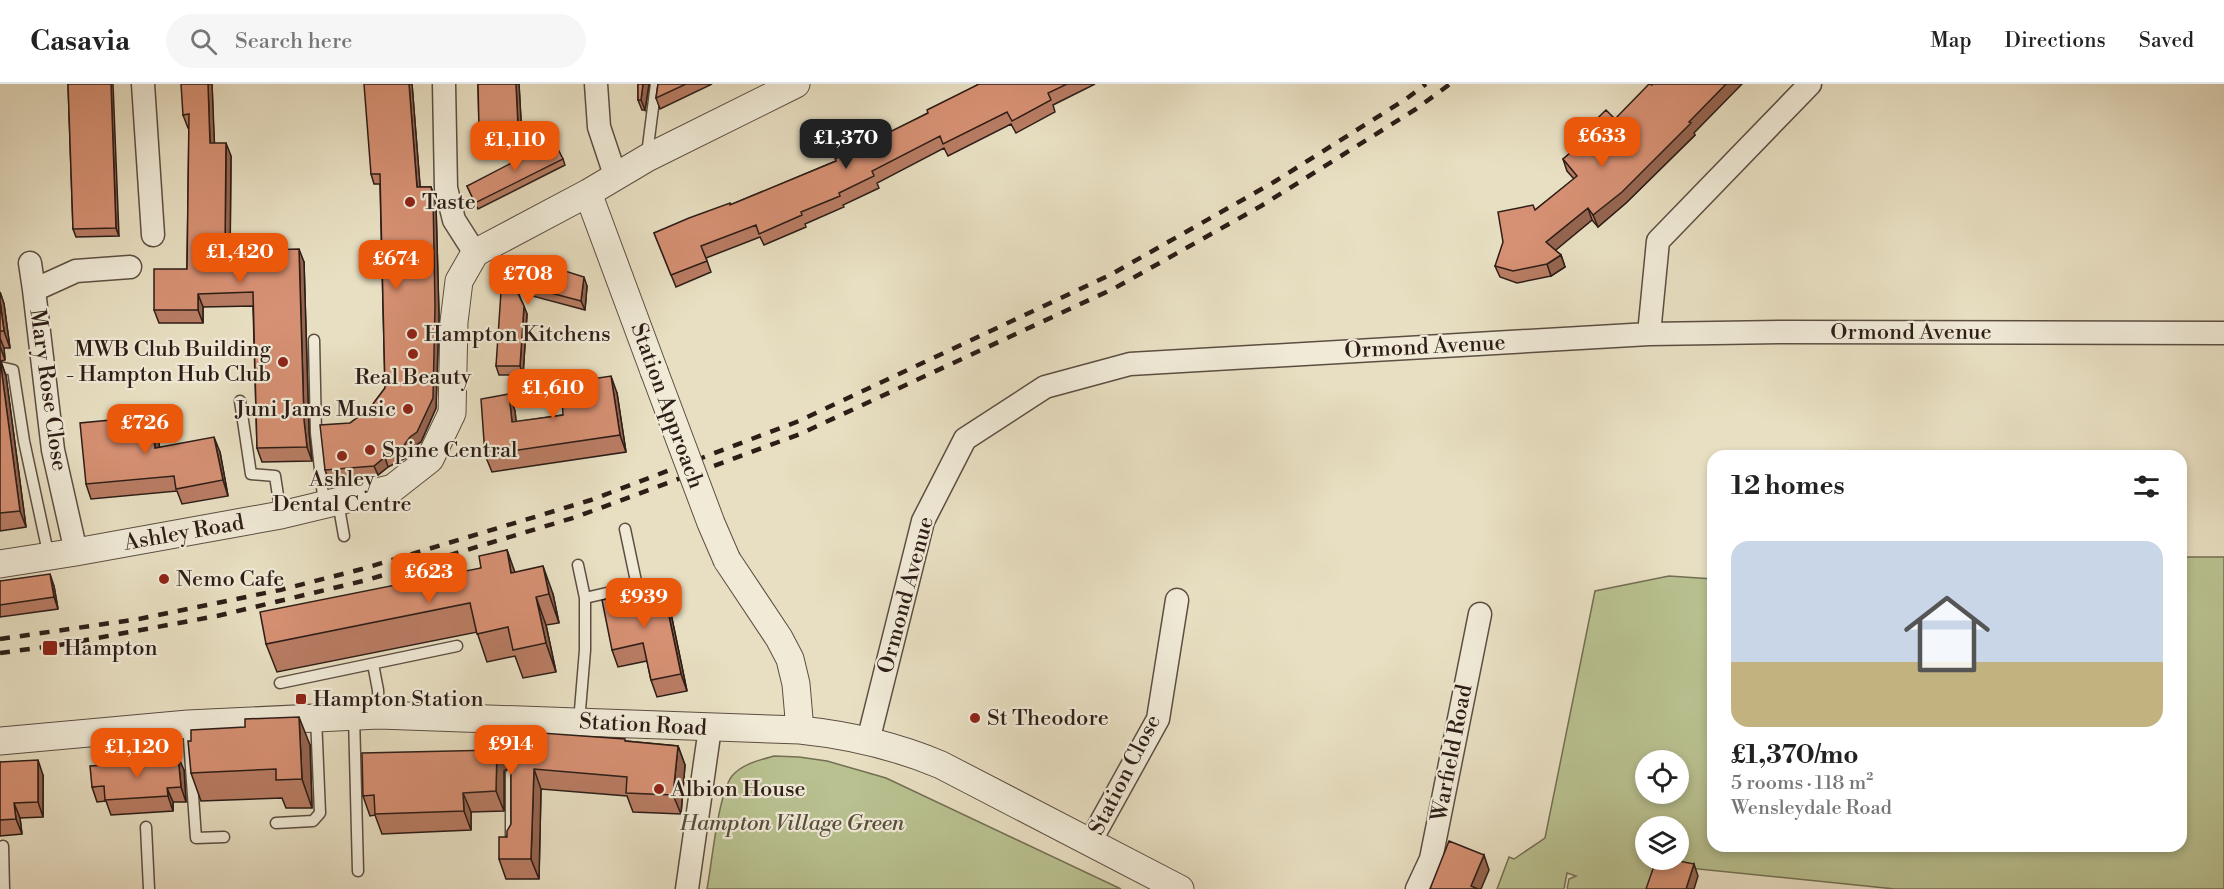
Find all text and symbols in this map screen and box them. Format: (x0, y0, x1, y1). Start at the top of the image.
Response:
search box (166, 14, 586, 68)
text: Casavia (30, 24, 130, 59)
icon: search (187, 25, 220, 58)
text: Search here (235, 28, 352, 55)
text: Map (1930, 28, 1972, 54)
text: Directions (2005, 28, 2106, 54)
text: Saved (2139, 28, 2194, 54)
pin: £633 (1566, 117, 1638, 168)
pin: £1,370 (797, 119, 895, 170)
pin: £1,110 (466, 121, 564, 172)
text: £633 (1578, 124, 1626, 149)
text: £1,370 (814, 126, 878, 151)
text: £1,110 (484, 128, 546, 153)
place label: Taste (422, 189, 476, 216)
marker: Taste (403, 195, 417, 209)
pin: £1,420 (191, 233, 289, 284)
text: £1,420 (206, 240, 274, 265)
pin: £674 (360, 240, 432, 291)
text: £674 (373, 247, 419, 272)
pin: £708 (492, 255, 564, 306)
text: £708 (503, 262, 553, 287)
street label: Mary Rose Close (23, 307, 73, 473)
street label: Ormond Avenue (1830, 319, 1992, 346)
street label: Station Approach (625, 320, 709, 492)
place label: Hampton Kitchens (424, 321, 611, 348)
marker: Hampton Kitchens (405, 327, 419, 341)
street label: Ormond Avenue (1344, 329, 1506, 365)
place label: MWB Club Building - Hampton Hub Club (66, 336, 272, 388)
marker: Real Beauty (406, 347, 420, 361)
marker: MWB Club Building - Hampton Hub Club (276, 355, 290, 369)
place label: Real Beauty (354, 364, 472, 391)
pin: £1,610 (504, 369, 602, 420)
text: £1,610 (522, 376, 584, 401)
place label: Juni Jams Music (234, 396, 396, 423)
marker: Juni Jams Music (401, 402, 415, 416)
pin: £726 (109, 404, 181, 455)
text: £726 (121, 411, 169, 436)
place label: Spine Central (382, 437, 518, 464)
marker: Spine Central (363, 443, 377, 457)
marker: Ashley Dental Centre (335, 449, 349, 463)
place label: Ashley Dental Centre (272, 466, 412, 518)
text: 12 homes (1731, 470, 1845, 502)
icon: filters (2130, 470, 2163, 503)
street label: Ashley Road (121, 509, 247, 557)
street label: Ormond Avenue (872, 514, 940, 676)
pin: £623 (393, 553, 465, 604)
text: £623 (405, 560, 453, 585)
place label: Nemo Cafe (176, 566, 284, 593)
marker: Nemo Cafe (157, 572, 171, 586)
pin: £939 (608, 578, 680, 629)
icon: home (1893, 580, 2001, 688)
text: £939 (620, 585, 668, 610)
place label: Hampton (64, 635, 158, 662)
marker: Hampton (41, 639, 59, 657)
street label: Warfield Road (1425, 682, 1479, 825)
place label: Hampton Station (313, 686, 484, 713)
marker: Hampton Station (294, 692, 308, 706)
place label: St Theodore (987, 705, 1109, 732)
street label: Station Road (578, 708, 708, 742)
street label: Station Close (1083, 710, 1167, 840)
marker: St Theodore (968, 711, 982, 725)
pin: £914 (475, 725, 547, 776)
pin: £1,120 (88, 728, 186, 779)
text: £914 (488, 732, 534, 757)
text: £1,120 (105, 735, 169, 760)
text: £1,370/mo (1731, 739, 1859, 771)
map controls (1635, 750, 1689, 870)
button: locate (1635, 750, 1689, 804)
text: 5 rooms · 118 m² (1731, 771, 1873, 796)
place label: Albion House (670, 776, 806, 803)
marker: Albion House (652, 782, 666, 796)
text: Wensleydale Road (1731, 796, 1892, 821)
park label: Hampton Village Green (679, 810, 905, 837)
button: layers (1635, 816, 1689, 870)

